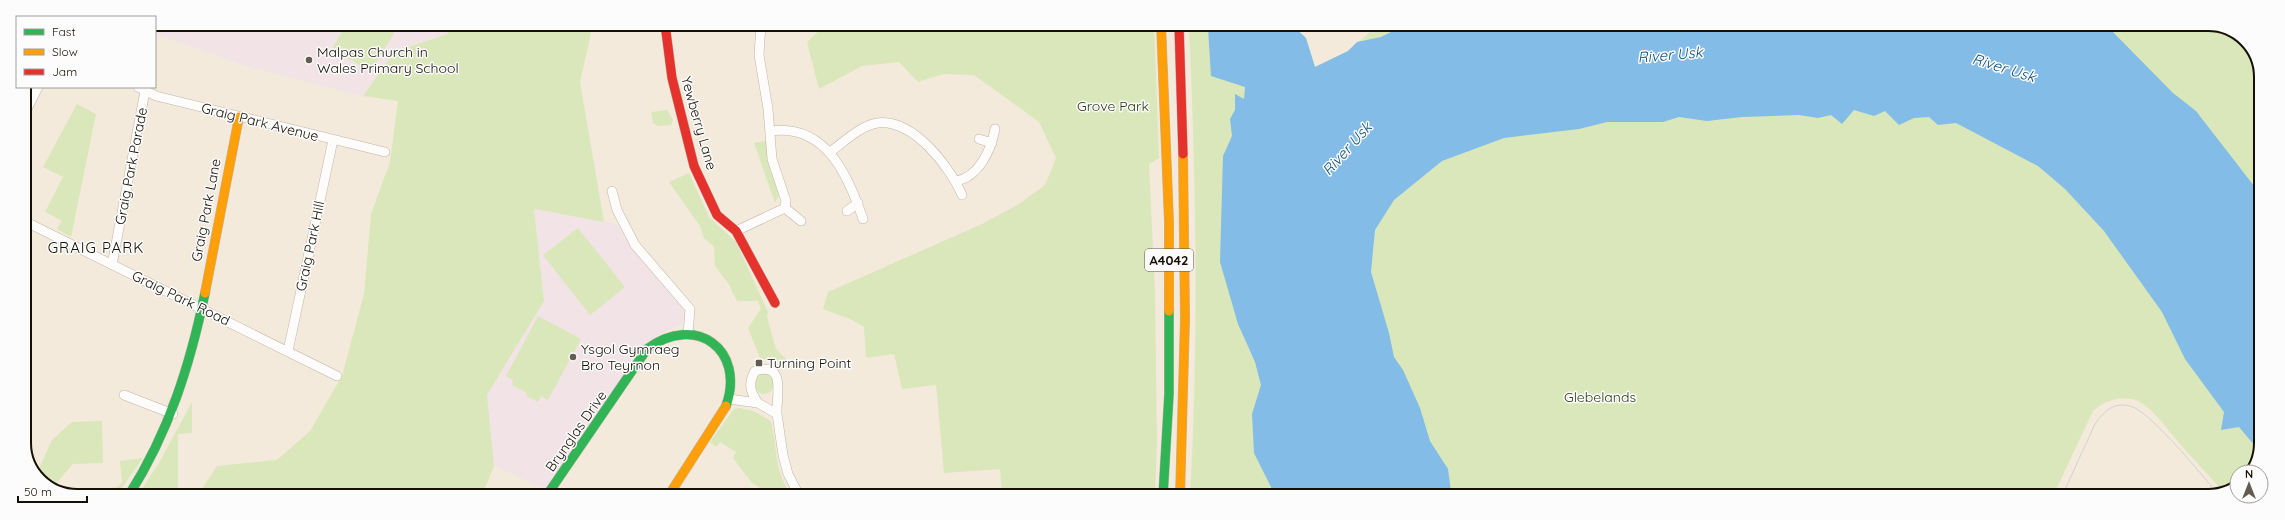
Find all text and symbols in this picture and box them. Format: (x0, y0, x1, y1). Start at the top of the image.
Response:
legend (16, 16, 156, 88)
text: Fast (52, 24, 76, 39)
water label: River Usk (1637, 42, 1705, 67)
place label: Malpas Church in Wales Primary School (317, 43, 459, 77)
text: Slow (52, 44, 78, 59)
water label: River Usk (1970, 49, 2040, 87)
marker: Malpas Church in Wales Primary School (304, 55, 314, 65)
text: Jam (52, 64, 77, 79)
street label: Yewberry Lane (677, 74, 721, 172)
park label: Grove Park (1077, 97, 1149, 115)
street label: Graig Park Avenue (199, 99, 321, 145)
street label: Graig Park Parade (111, 106, 151, 226)
water label: River Usk (1318, 117, 1377, 179)
street label: Graig Park Lane (187, 157, 225, 263)
street label: Graig Park Hill (292, 199, 328, 293)
district label: GRAIG PARK (48, 238, 144, 257)
road number: A4042 (1145, 249, 1193, 271)
street label: Graig Park Road (129, 266, 233, 330)
place label: Ysgol Gymraeg Bro Teyrnon (581, 340, 680, 374)
marker: Ysgol Gymraeg Bro Teyrnon (568, 352, 578, 362)
place label: Turning Point (767, 354, 852, 372)
marker: Turning Point (754, 358, 764, 368)
street label: Brynglas Drive (541, 387, 611, 475)
park label: Glebelands (1564, 388, 1636, 406)
north arrow (2229, 464, 2269, 504)
text: N (2245, 467, 2253, 481)
scale bar (18, 478, 87, 504)
text: 50 m (24, 484, 52, 499)

